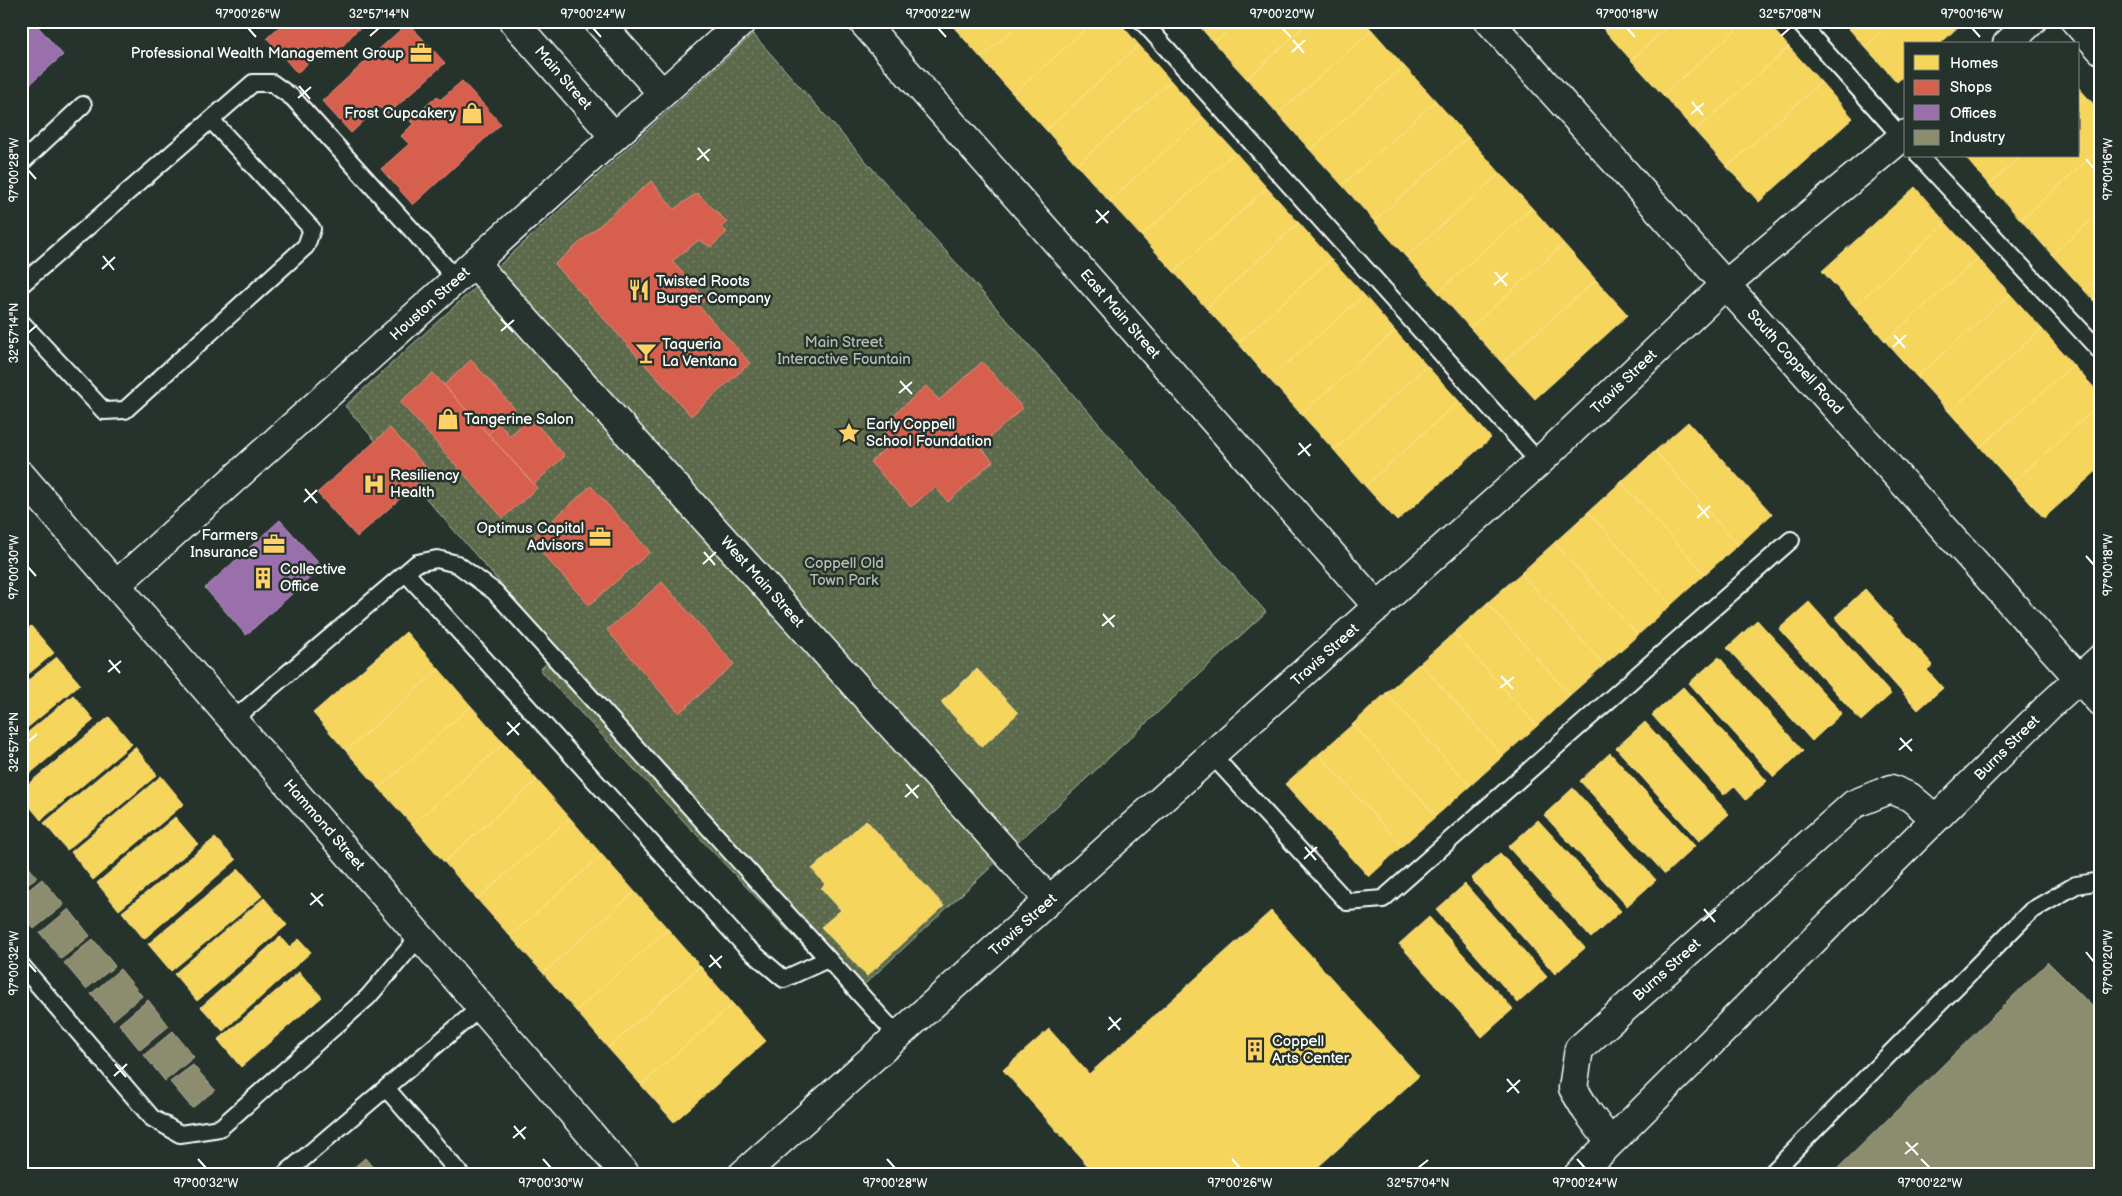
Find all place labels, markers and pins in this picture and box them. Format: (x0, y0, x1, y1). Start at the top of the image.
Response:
office icon: Professional Wealth Management Group (408, 40, 434, 66)
place label: Professional Wealth Management Group (131, 44, 404, 63)
shop icon: Frost Cupcakery (459, 100, 485, 126)
place label: Frost Cupcakery (344, 104, 456, 123)
place label: Twisted Roots Burger Company (656, 272, 771, 308)
restaurant icon: Twisted Roots Burger Company (626, 277, 652, 303)
place label: Taqueria La Ventana (662, 335, 737, 371)
bar icon: Taqueria La Ventana (633, 340, 659, 366)
shop icon: Tangerine Salon (435, 406, 461, 432)
place label: Tangerine Salon (464, 410, 574, 429)
place label: Early Coppell School Foundation (866, 415, 992, 451)
place icon: Early Coppell School Foundation (836, 420, 862, 446)
place label: Resiliency Health (390, 466, 460, 502)
hospital icon: Resiliency Health (361, 471, 387, 497)
place label: Optimus Capital Advisors (476, 519, 585, 555)
office icon: Optimus Capital Advisors (587, 524, 613, 550)
place label: Farmers Insurance (190, 526, 259, 562)
office icon: Farmers Insurance (261, 531, 287, 557)
place label: Collective Office (280, 560, 346, 596)
building icon: Collective Office (250, 565, 276, 591)
place label: Coppell Arts Center (1272, 1032, 1350, 1068)
building icon: Coppell Arts Center (1242, 1037, 1268, 1063)

